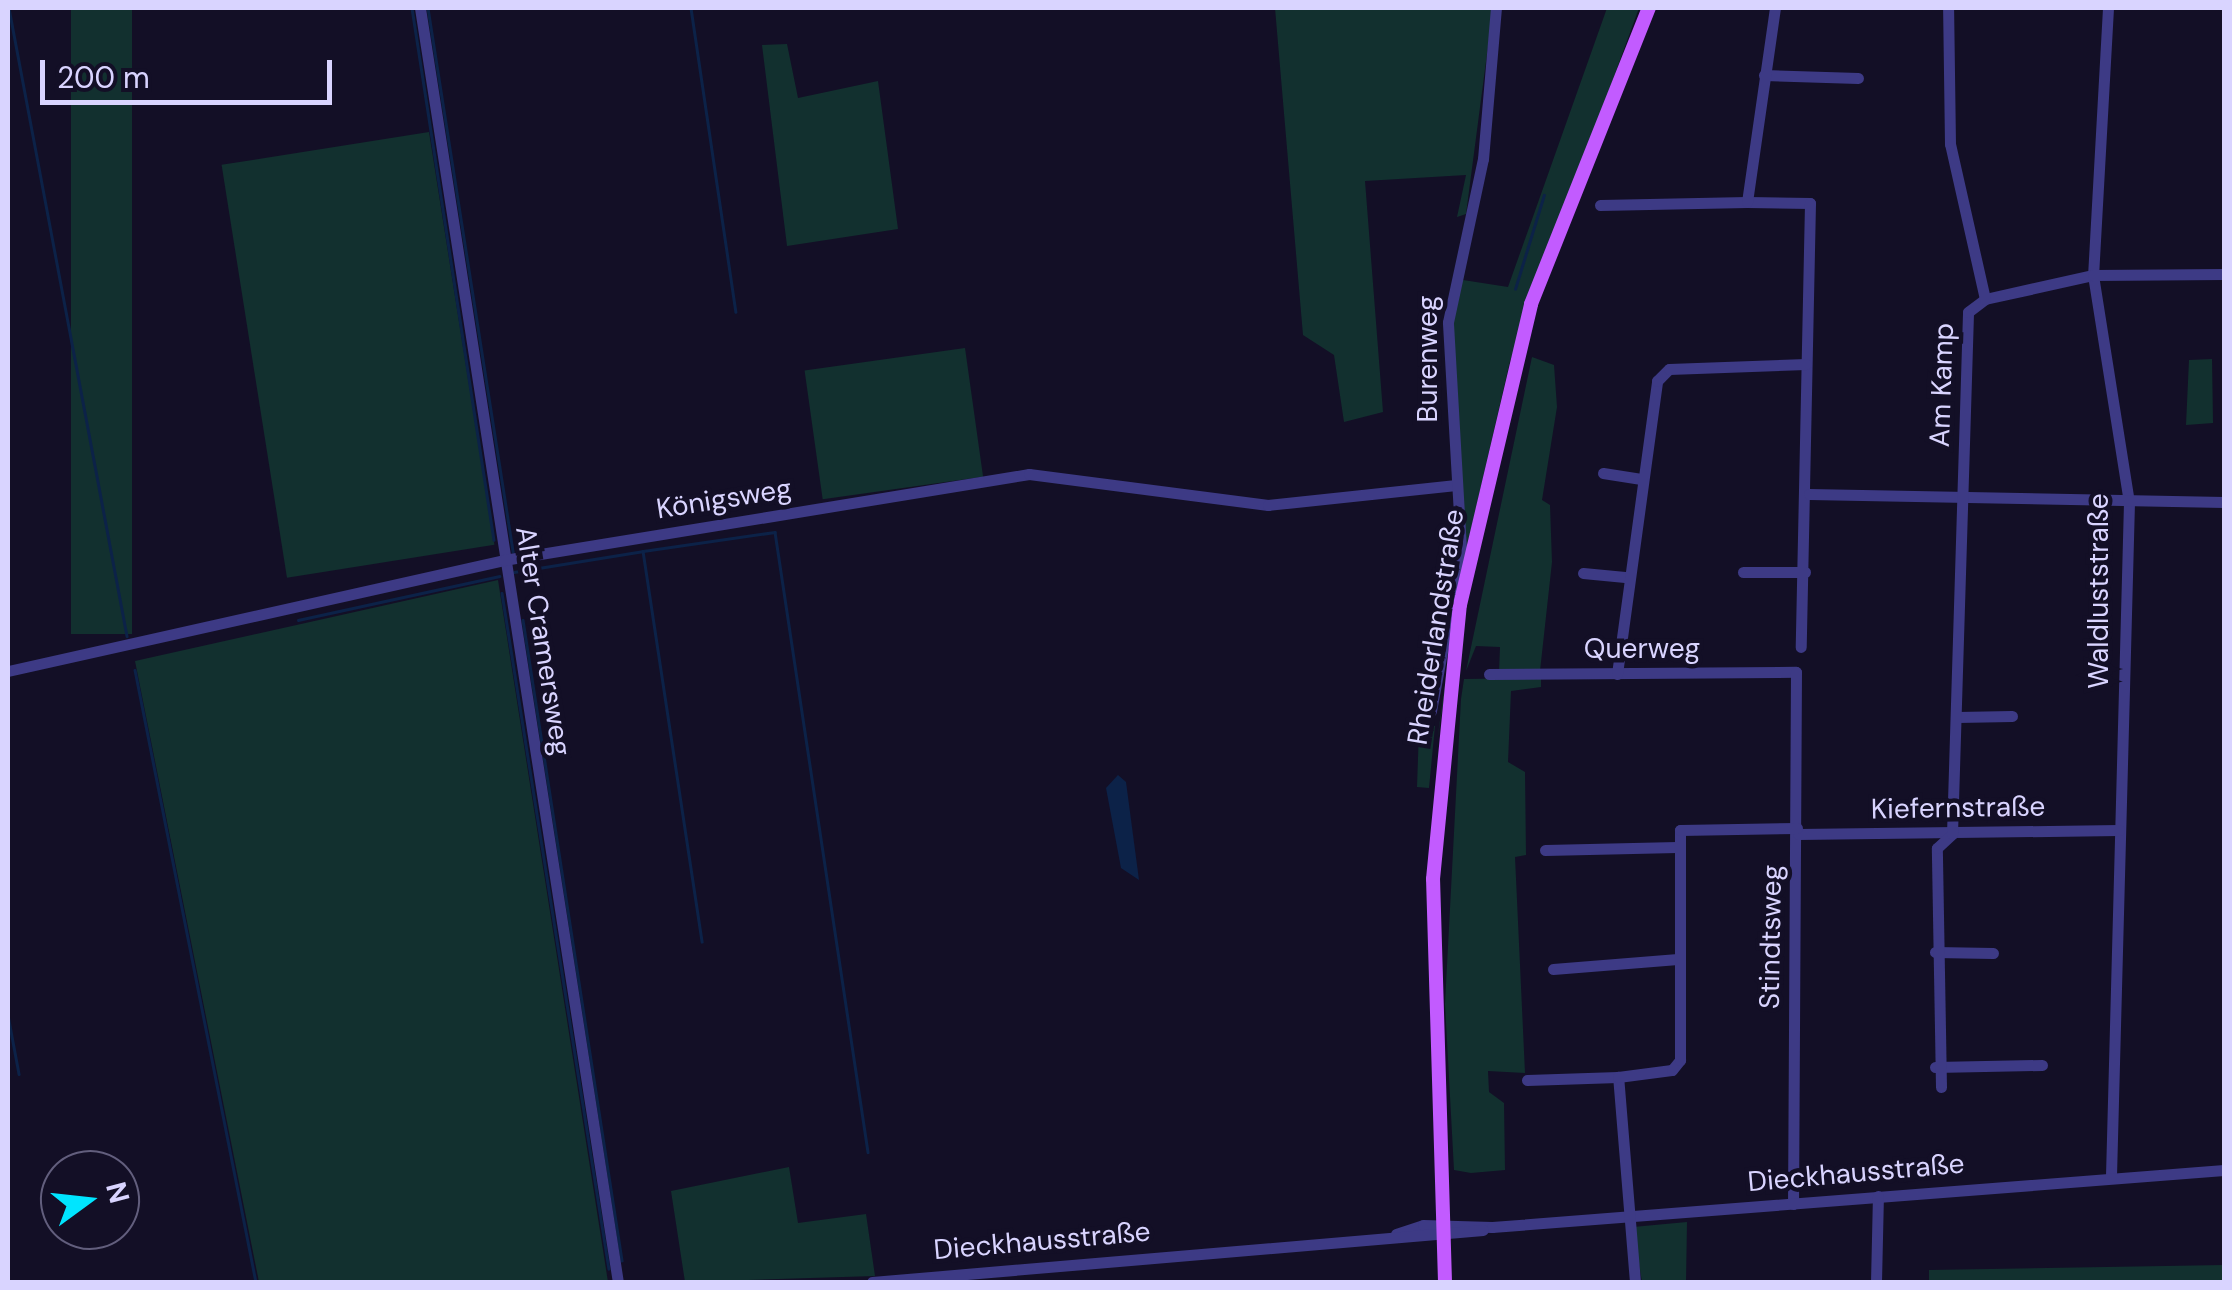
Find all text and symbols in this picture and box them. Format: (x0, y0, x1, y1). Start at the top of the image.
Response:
scale bar (45, 40, 338, 102)
text: 200 m (57, 58, 150, 97)
street label: Burenweg (1411, 295, 1445, 423)
street label: Am Kamp (1923, 322, 1961, 448)
street label: Königsweg (654, 472, 794, 526)
street label: Waldluststraße (2082, 493, 2116, 689)
street label: Rheiderlandstraße (1401, 507, 1471, 747)
street label: Alter Cramersweg (508, 524, 578, 758)
street label: Querweg (1584, 632, 1700, 666)
street label: Kiefernstraße (1871, 790, 2045, 826)
street label: Stindtsweg (1753, 865, 1789, 1009)
street label: Dieckhausstraße (1746, 1147, 1966, 1199)
north arrow (40, 1150, 140, 1250)
text: N (97, 1178, 138, 1207)
street label: Dieckhausstraße (932, 1215, 1152, 1267)

